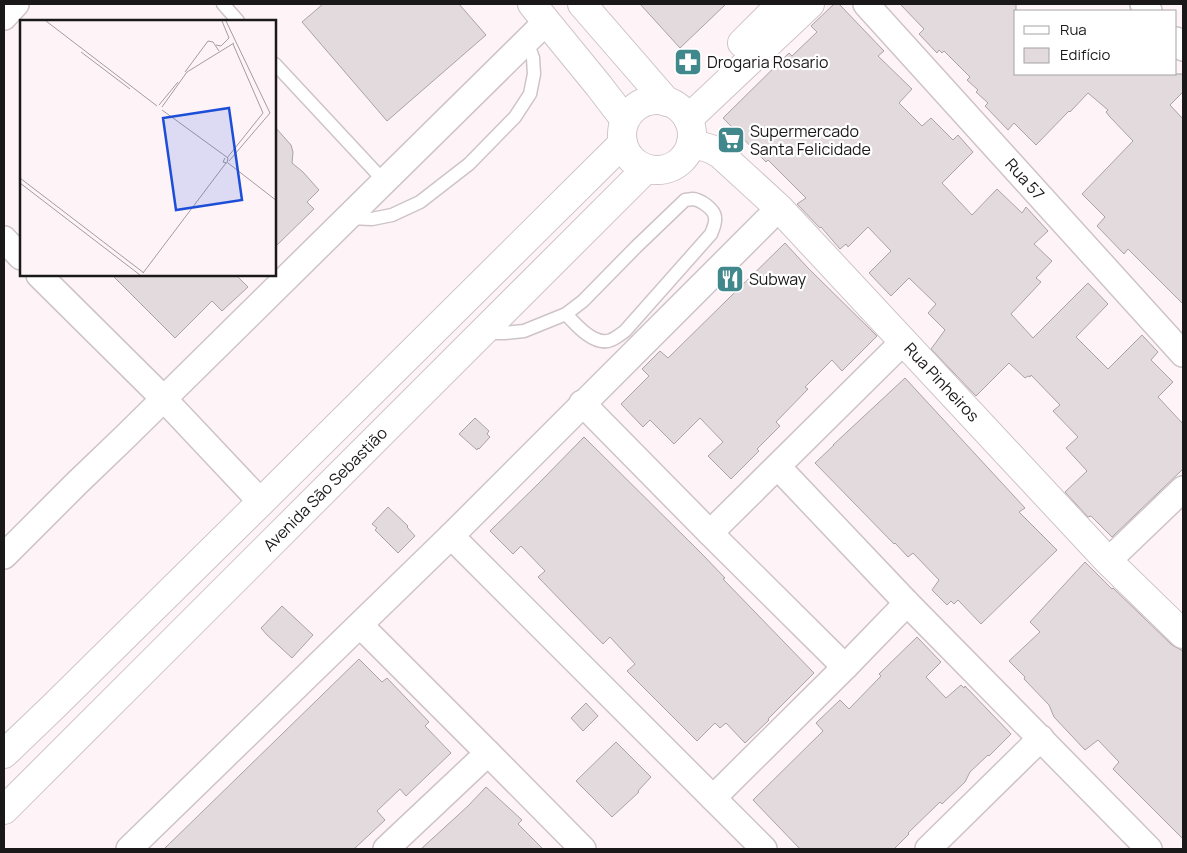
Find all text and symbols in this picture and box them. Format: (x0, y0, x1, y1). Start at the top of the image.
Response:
legend (1014, 10, 1177, 75)
text: Rua (1060, 19, 1087, 40)
inset map (20, 20, 276, 276)
text: Edifício (1060, 44, 1111, 65)
pharmacy icon: Drogaria Rosario (673, 47, 703, 77)
place label: Drogaria Rosario (707, 51, 829, 73)
place label: Supermercado Santa Felicidade (750, 120, 871, 160)
supermarket icon: Supermercado Santa Felicidade (716, 125, 746, 155)
street label: Rua 57 (1000, 153, 1050, 205)
restaurant icon: Subway (715, 264, 745, 294)
place label: Subway (749, 268, 807, 290)
street label: Rua Pinheiros (900, 338, 984, 426)
street label: Avenida São Sebastião (258, 422, 392, 556)

